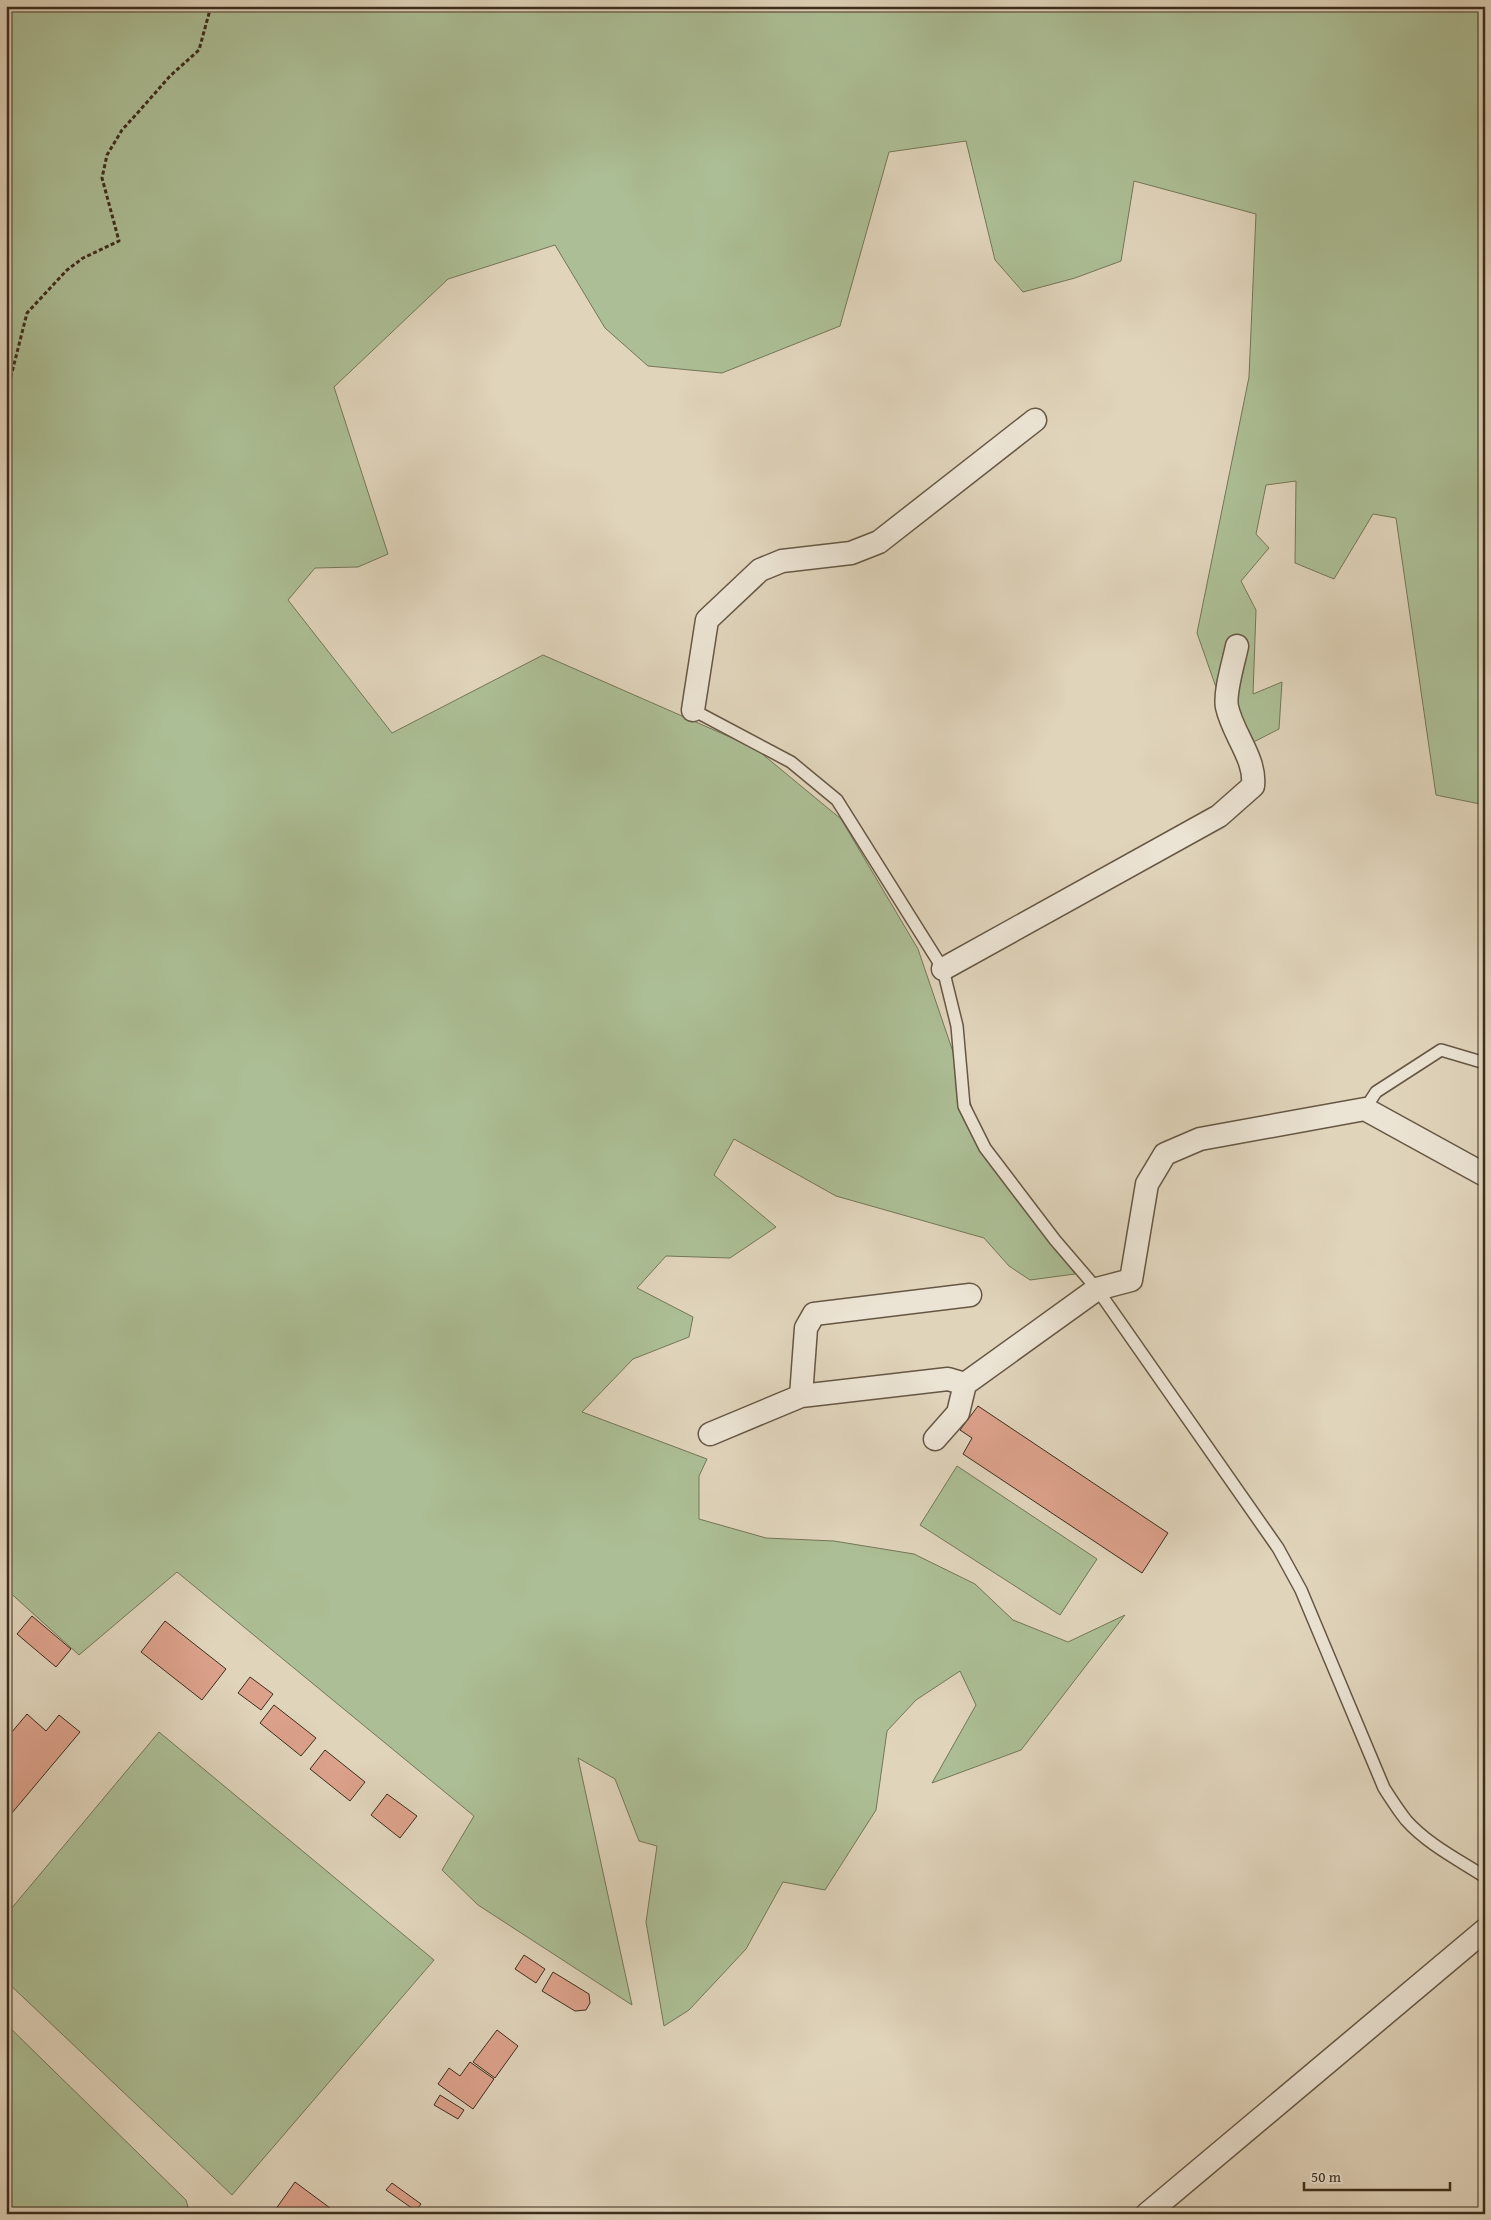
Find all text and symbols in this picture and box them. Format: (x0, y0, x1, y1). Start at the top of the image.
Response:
scale bar (1304, 2160, 1450, 2192)
text: 50 m (1311, 2166, 1342, 2187)

